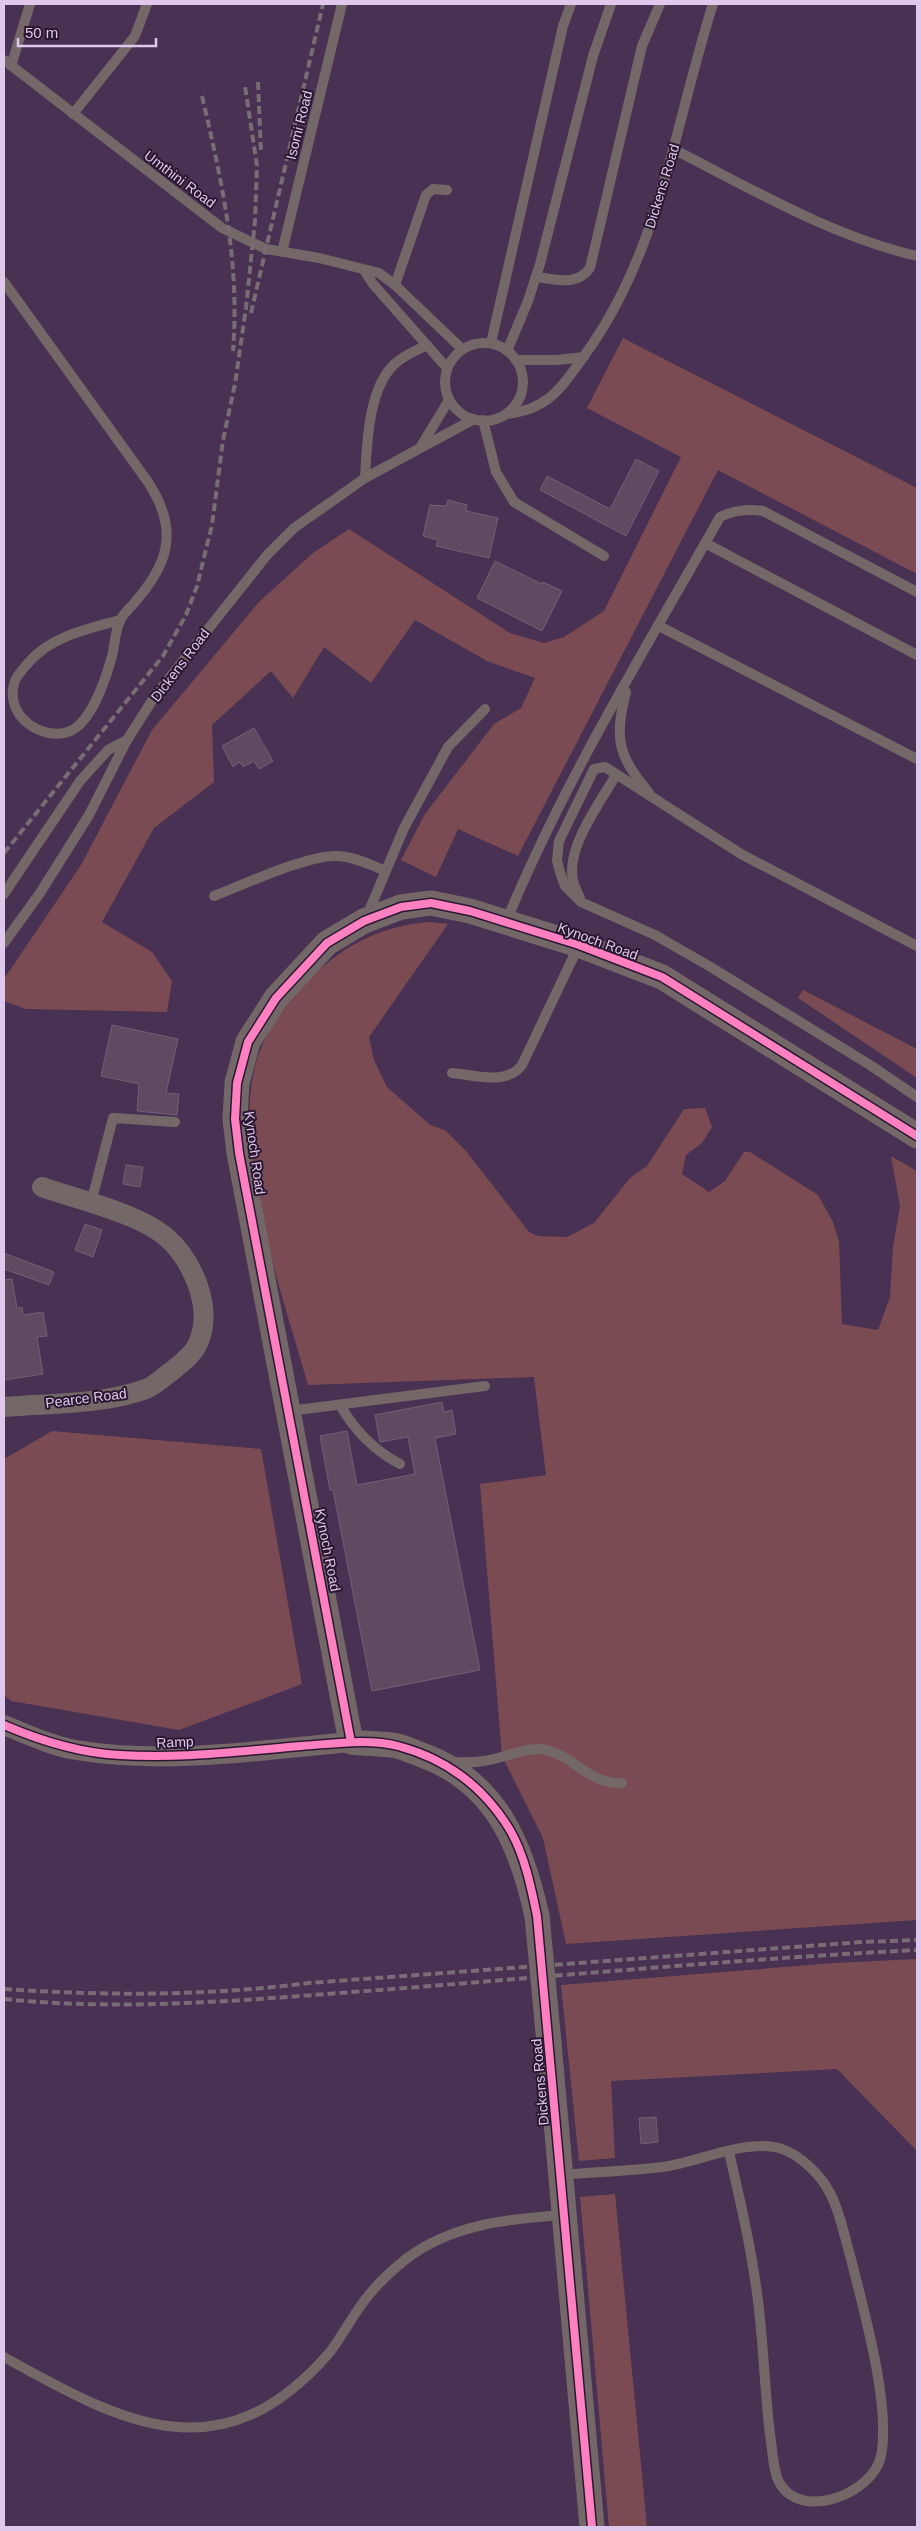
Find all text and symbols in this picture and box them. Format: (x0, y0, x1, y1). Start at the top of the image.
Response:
scale bar (18, 15, 155, 47)
text: 50 m (25, 24, 58, 41)
street label: Isomi Road (283, 89, 315, 161)
street label: Dickens Road (642, 142, 682, 230)
street label: Umthini Road (141, 147, 219, 211)
street label: Dickens Road (147, 625, 213, 705)
street label: Kynoch Road (556, 919, 640, 963)
street label: Kynoch Road (241, 1110, 269, 1196)
street label: Pearce Road (44, 1385, 128, 1411)
street label: Kynoch Road (312, 1507, 344, 1593)
street label: Ramp (156, 1733, 194, 1751)
street label: Dickens Road (528, 2038, 552, 2126)

